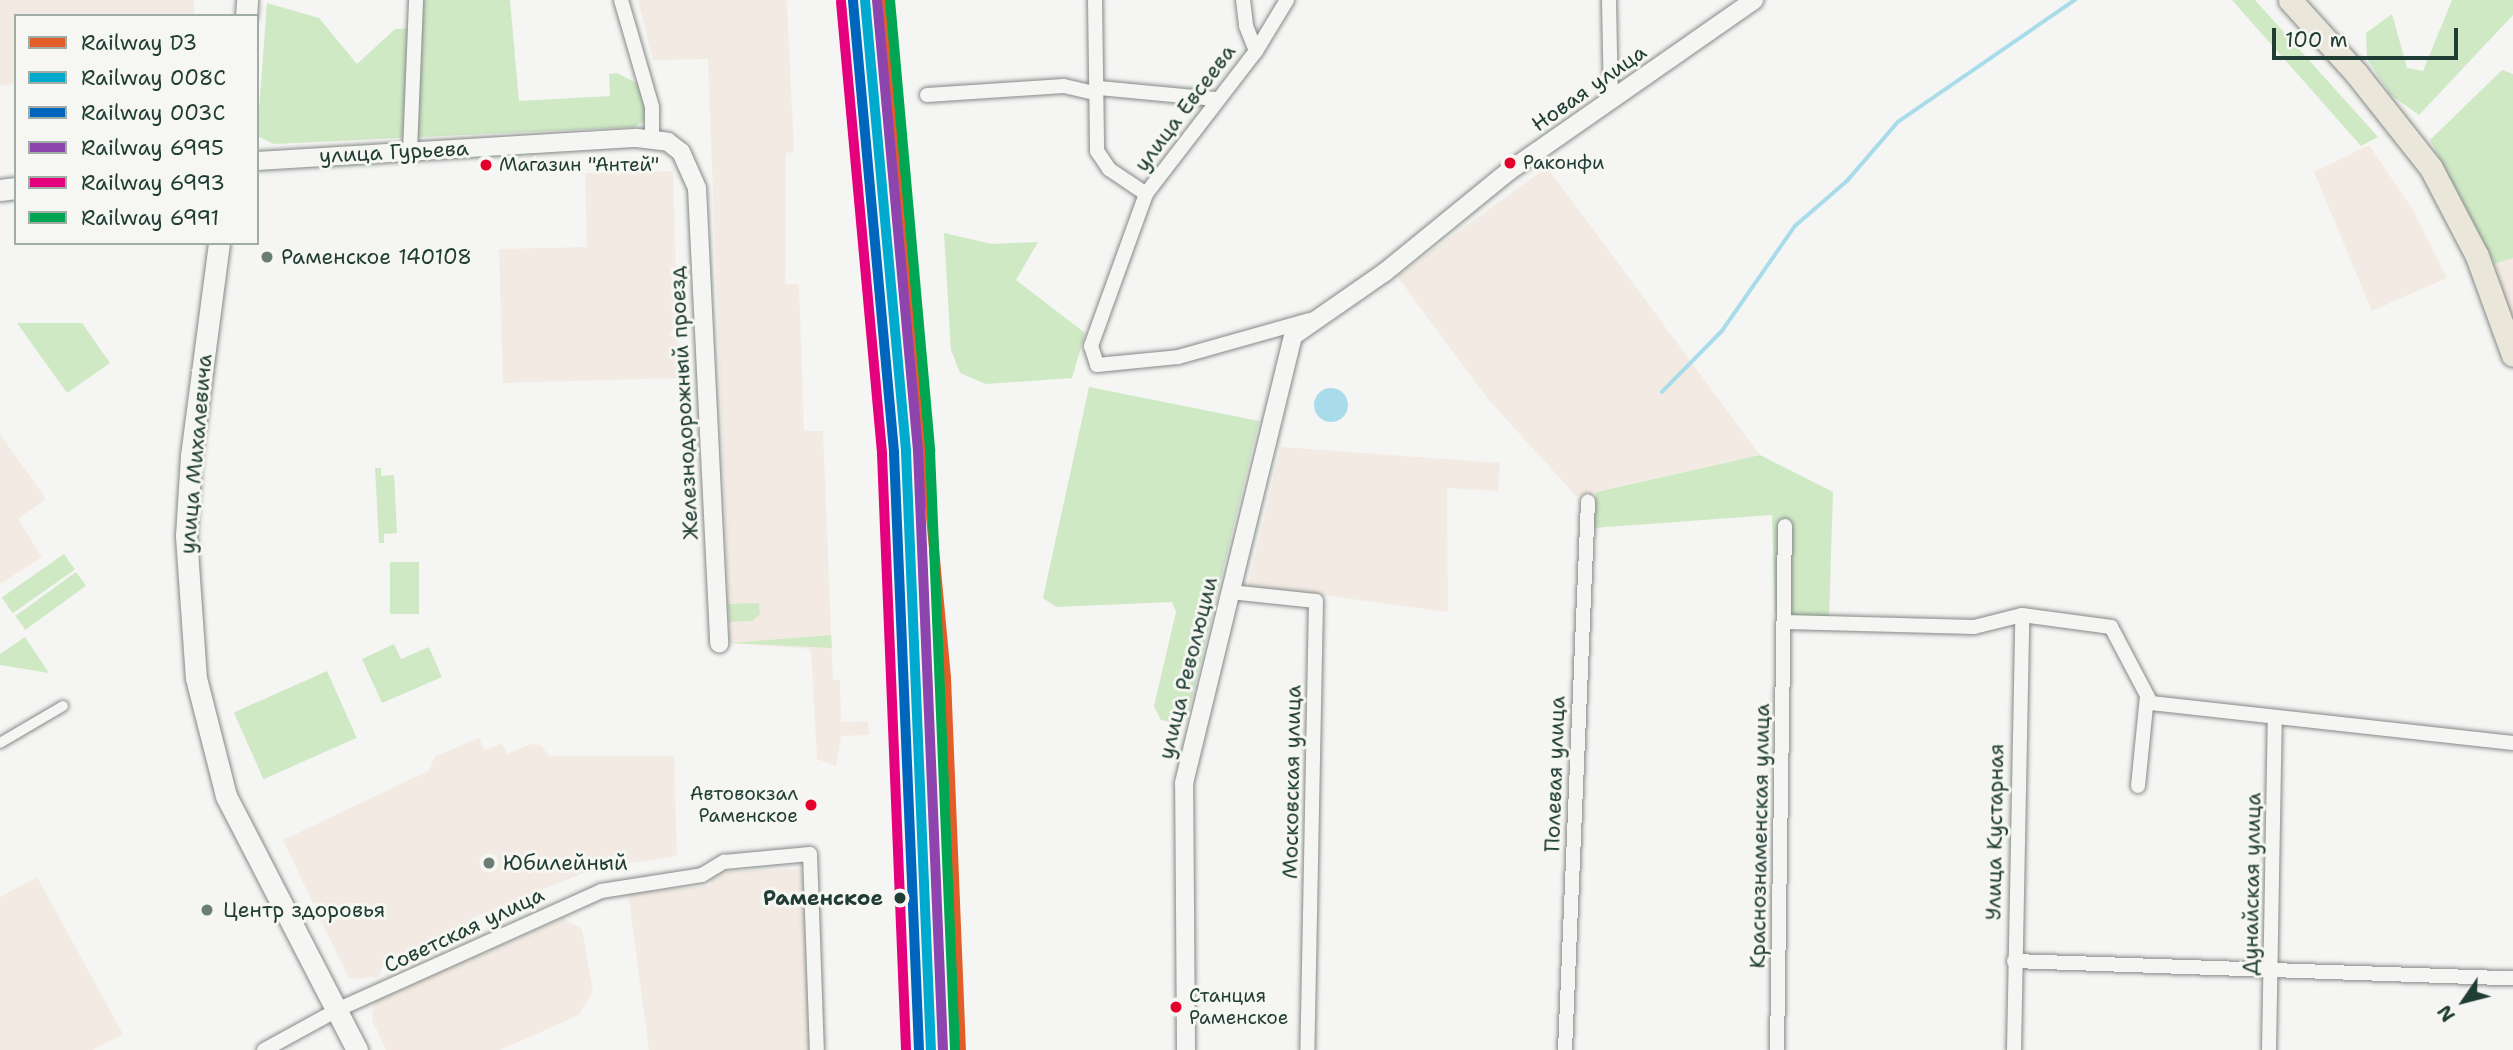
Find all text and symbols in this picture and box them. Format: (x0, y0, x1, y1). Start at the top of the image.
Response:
legend (14, 14, 259, 245)
scale bar (2275, 14, 2460, 58)
text: 100 m (2285, 26, 2348, 54)
text: Railway D3 (81, 29, 197, 57)
street label: Новая улица (1527, 39, 1651, 137)
street label: улица Евсеева (1129, 40, 1241, 176)
text: Railway 008С (81, 64, 226, 92)
text: Railway 003С (81, 99, 225, 127)
text: Railway 6995 (81, 134, 224, 162)
street label: улица Гурьева (319, 135, 469, 169)
place label: Раконфи (1523, 152, 1604, 174)
place label: Магазин "Антей" (499, 154, 659, 176)
marker: Раконфи (1503, 156, 1517, 170)
marker: Магазин "Антей" (479, 158, 493, 172)
text: Railway 6993 (81, 169, 225, 197)
text: Railway 6991 (81, 204, 219, 232)
place label: Раменское 140108 (281, 244, 472, 270)
marker: Раменское 140108 (259, 249, 275, 265)
street label: Железнодорожный проезд (664, 266, 704, 540)
street label: улица Михалевича (175, 353, 217, 555)
street label: улица Революции (1153, 574, 1223, 762)
street label: Московская улица (1278, 685, 1306, 879)
street label: Полевая улица (1540, 696, 1570, 852)
street label: Краснознаменская улица (1745, 703, 1775, 969)
street label: Улица Кустарная (1981, 743, 2009, 921)
place label: Автовокзал Раменское (690, 783, 798, 827)
street label: Дунайская улица (2238, 792, 2266, 976)
marker: Автовокзал Раменское (804, 798, 818, 812)
place label: Юбилейный (503, 850, 628, 876)
marker: Юбилейный (481, 855, 497, 871)
street label: Советская улица (380, 882, 548, 978)
place label: Раменское (763, 885, 883, 911)
marker: Раменское (889, 887, 911, 909)
place label: Центр здоровья (223, 897, 385, 923)
marker: Центр здоровья (197, 900, 217, 920)
north arrow (2429, 966, 2499, 1036)
place label: Станция Раменское (1189, 985, 1289, 1029)
marker: Станция Раменское (1169, 1000, 1183, 1014)
text: N (2432, 1000, 2461, 1027)

